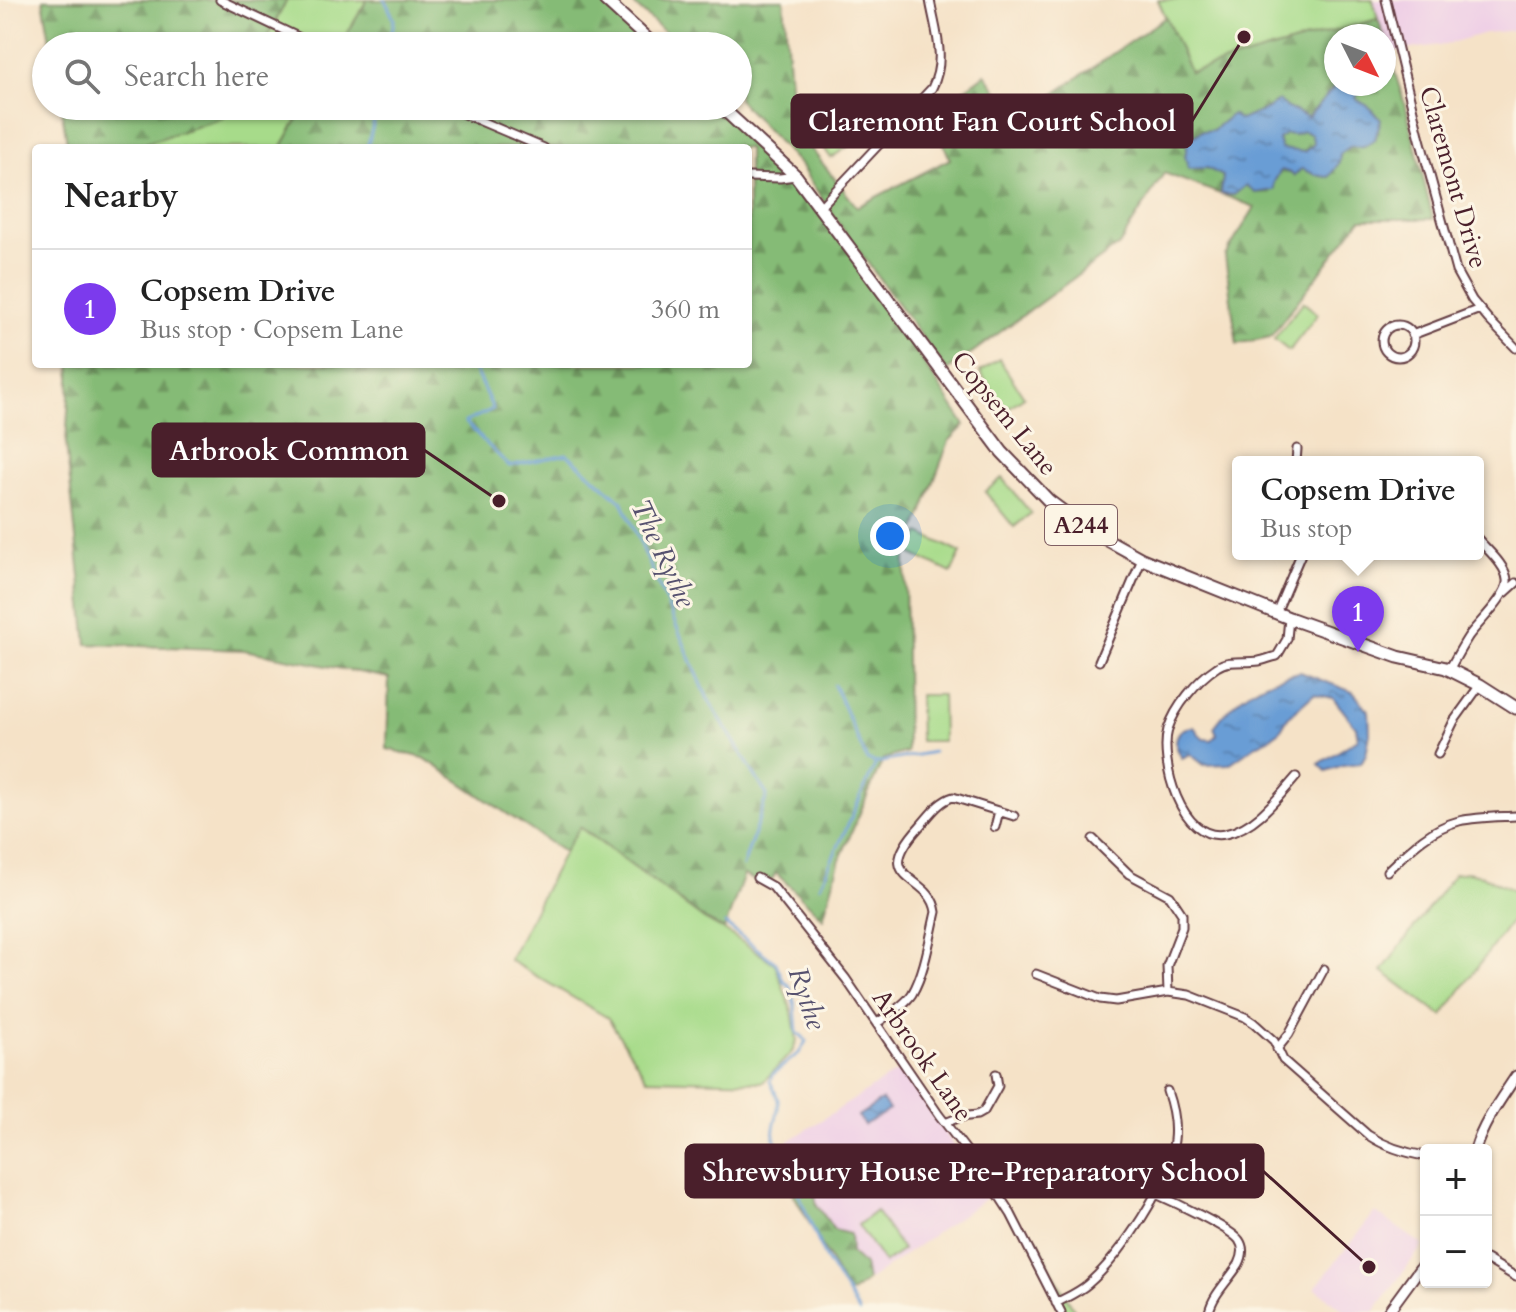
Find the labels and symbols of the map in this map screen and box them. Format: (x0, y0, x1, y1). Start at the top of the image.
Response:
north arrow (1324, 24, 1396, 96)
street label: Claremont Drive (1411, 82, 1496, 272)
callout: Claremont Fan Court School (792, 95, 1192, 147)
text: Claremont Fan Court School (808, 103, 1176, 141)
street label: Copsem Lane (944, 344, 1066, 483)
callout: Arbrook Common (153, 424, 424, 476)
text: Arbrook Common (169, 432, 409, 470)
water label: The Rythe (621, 493, 705, 614)
road number: A244 (1045, 505, 1117, 545)
your location (870, 516, 910, 556)
pin: 1 (1332, 586, 1384, 652)
water label: Rythe (779, 962, 835, 1035)
street label: Arbrook Lane (864, 982, 981, 1128)
callout: Shrewsbury House Pre-Preparatory School (686, 1145, 1263, 1197)
text: Shrewsbury House Pre-Preparatory School (702, 1153, 1248, 1191)

